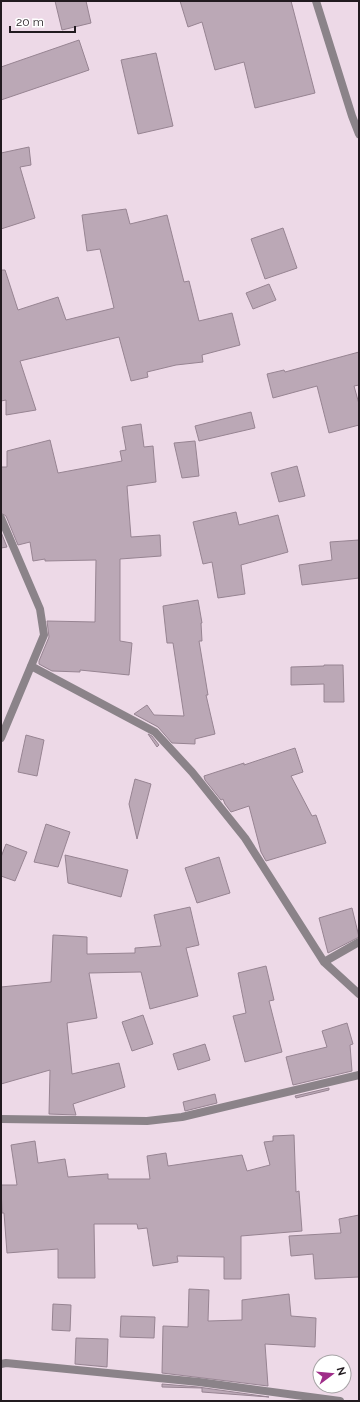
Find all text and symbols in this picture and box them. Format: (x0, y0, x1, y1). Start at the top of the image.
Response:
scale bar (10, 8, 75, 34)
text: 20 m (16, 15, 44, 29)
north arrow (312, 1354, 352, 1394)
text: N (334, 1366, 349, 1377)

